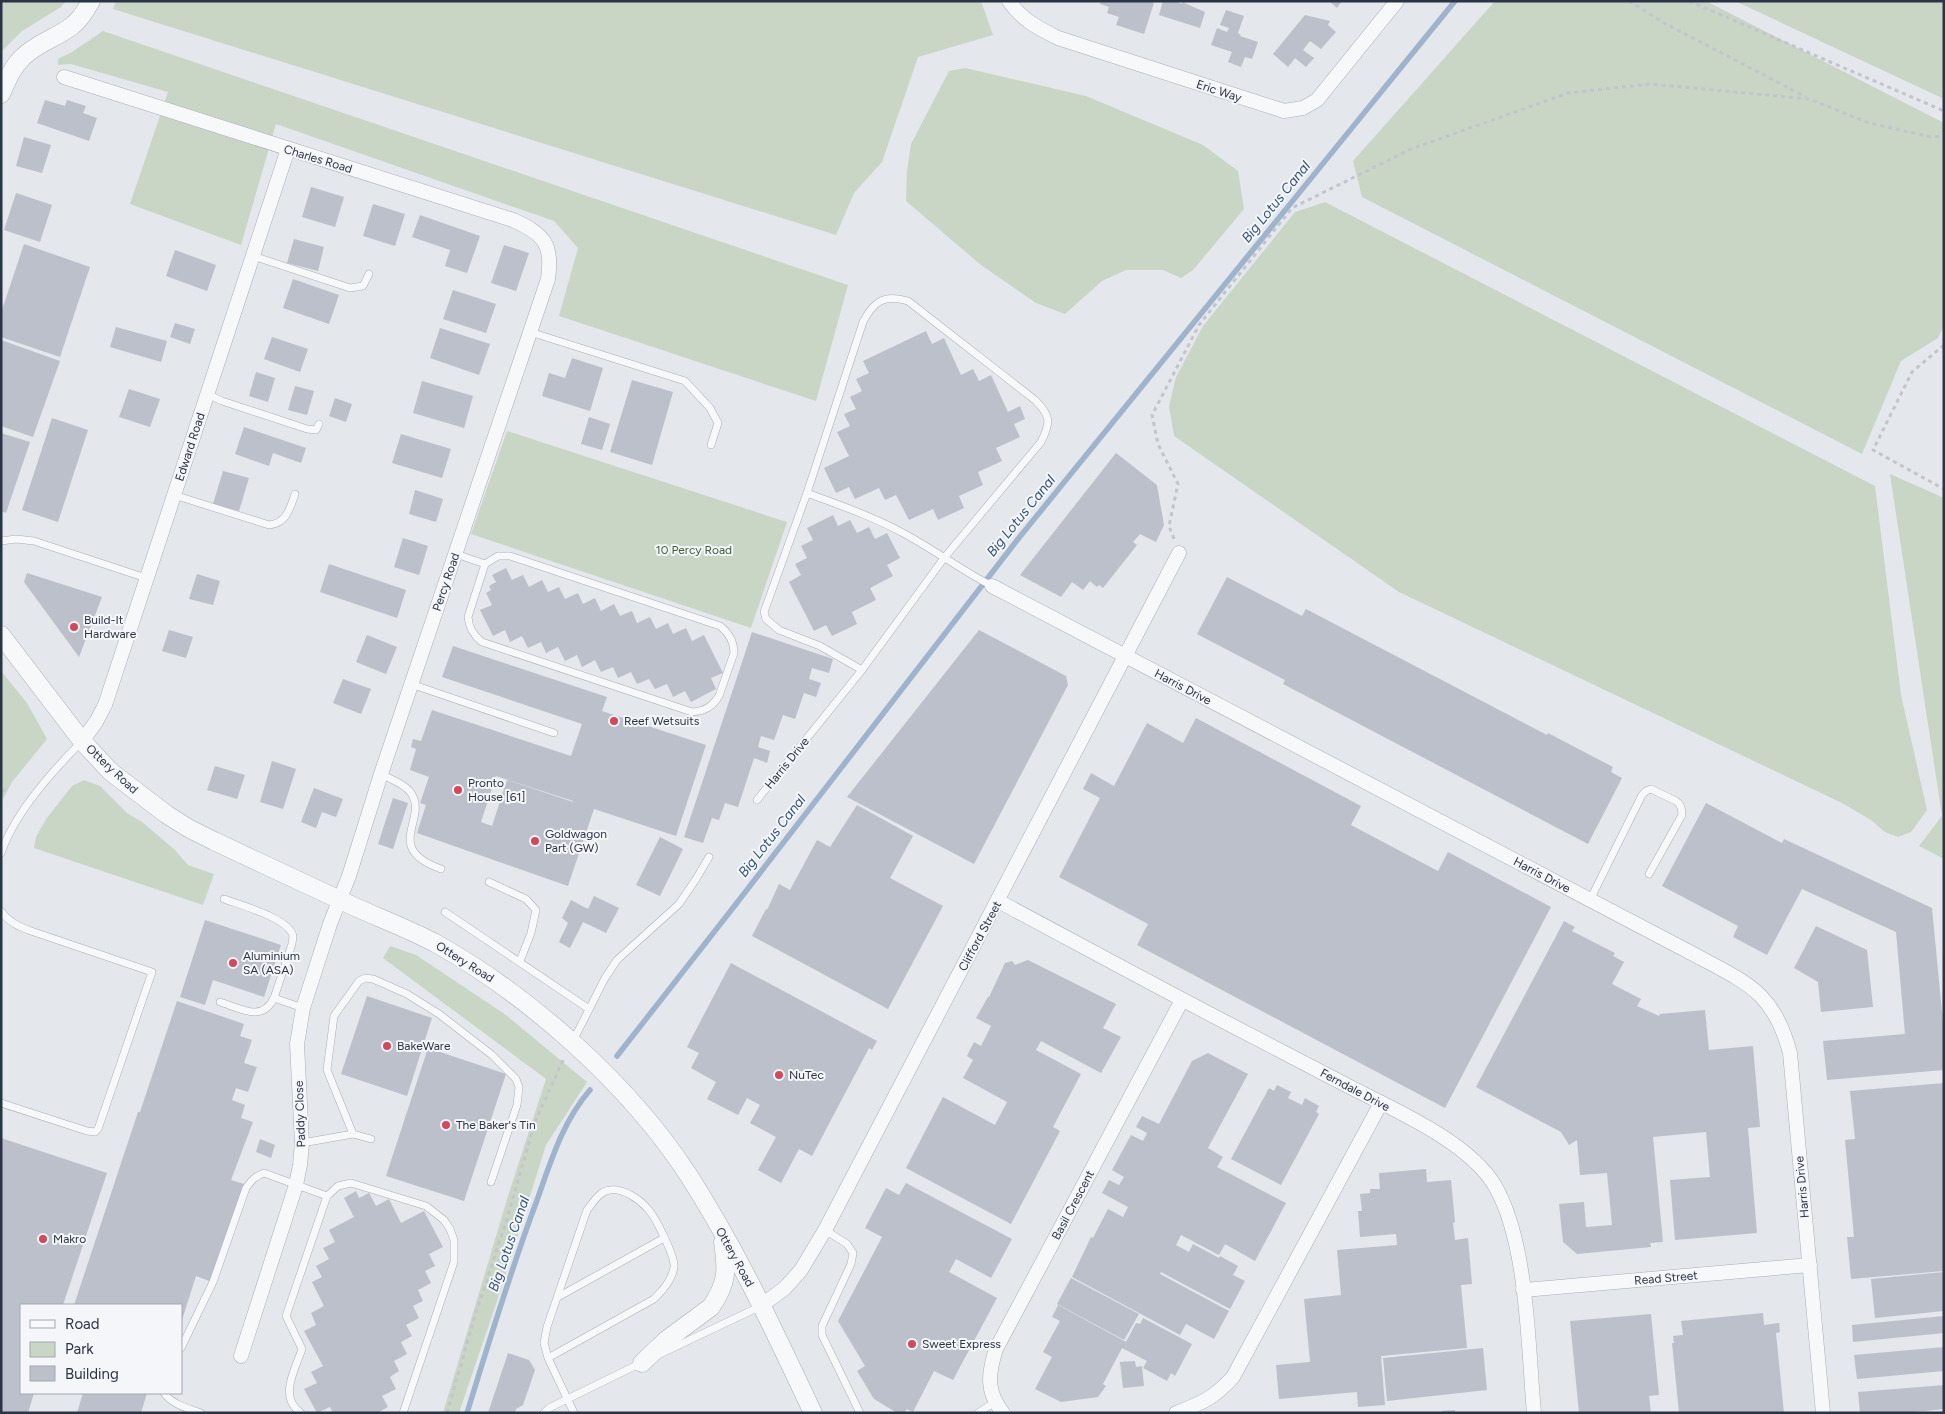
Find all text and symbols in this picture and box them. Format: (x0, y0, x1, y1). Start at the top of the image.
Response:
street label: Eric Way (1195, 77, 1244, 105)
street label: Charles Road (282, 142, 354, 176)
water label: Big Lotus Canal (1238, 157, 1315, 246)
street label: Edward Road (172, 411, 208, 483)
water label: Big Lotus Canal (983, 471, 1060, 560)
park label: 10 Percy Road (656, 543, 732, 557)
street label: Percy Road (430, 551, 462, 613)
place label: Build-It Hardware (84, 613, 137, 641)
marker: Build-It Hardware (68, 621, 80, 633)
street label: Harris Drive (1152, 666, 1214, 708)
place label: Reef Wetsuits (624, 714, 700, 728)
marker: Reef Wetsuits (608, 715, 620, 727)
street label: Harris Drive (762, 734, 812, 792)
street label: Ottery Road (83, 741, 141, 797)
place label: Pronto House [61] (468, 776, 525, 804)
marker: Pronto House [61] (452, 784, 464, 796)
water label: Big Lotus Canal (735, 791, 810, 880)
place label: Goldwagon Part (GW) (545, 827, 607, 855)
marker: Goldwagon Part (GW) (529, 835, 541, 847)
street label: Harris Drive (1511, 854, 1573, 896)
street label: Clifford Street (956, 898, 1005, 974)
street label: Ottery Road (433, 939, 497, 985)
place label: Aluminium SA (ASA) (243, 949, 300, 977)
marker: Aluminium SA (ASA) (227, 957, 239, 969)
place label: BakeWare (397, 1039, 451, 1053)
marker: BakeWare (381, 1040, 393, 1052)
street label: Ferndale Drive (1318, 1066, 1393, 1114)
place label: NuTec (789, 1068, 824, 1082)
marker: NuTec (773, 1069, 785, 1081)
street label: Paddy Close (292, 1080, 308, 1148)
place label: The Baker's Tin (456, 1118, 536, 1132)
marker: The Baker's Tin (440, 1119, 452, 1131)
street label: Harris Drive (1792, 1155, 1812, 1219)
street label: Basil Crescent (1049, 1168, 1097, 1242)
water label: Big Lotus Canal (485, 1193, 534, 1294)
street label: Ottery Road (713, 1225, 757, 1289)
place label: Makro (53, 1232, 86, 1246)
marker: Makro (37, 1233, 49, 1245)
street label: Read Street (1634, 1268, 1699, 1288)
legend (20, 1304, 182, 1394)
text: Road (65, 1315, 100, 1333)
place label: Sweet Express (922, 1337, 1001, 1351)
marker: Sweet Express (906, 1338, 918, 1350)
text: Park (65, 1340, 94, 1358)
text: Building (65, 1365, 119, 1383)

